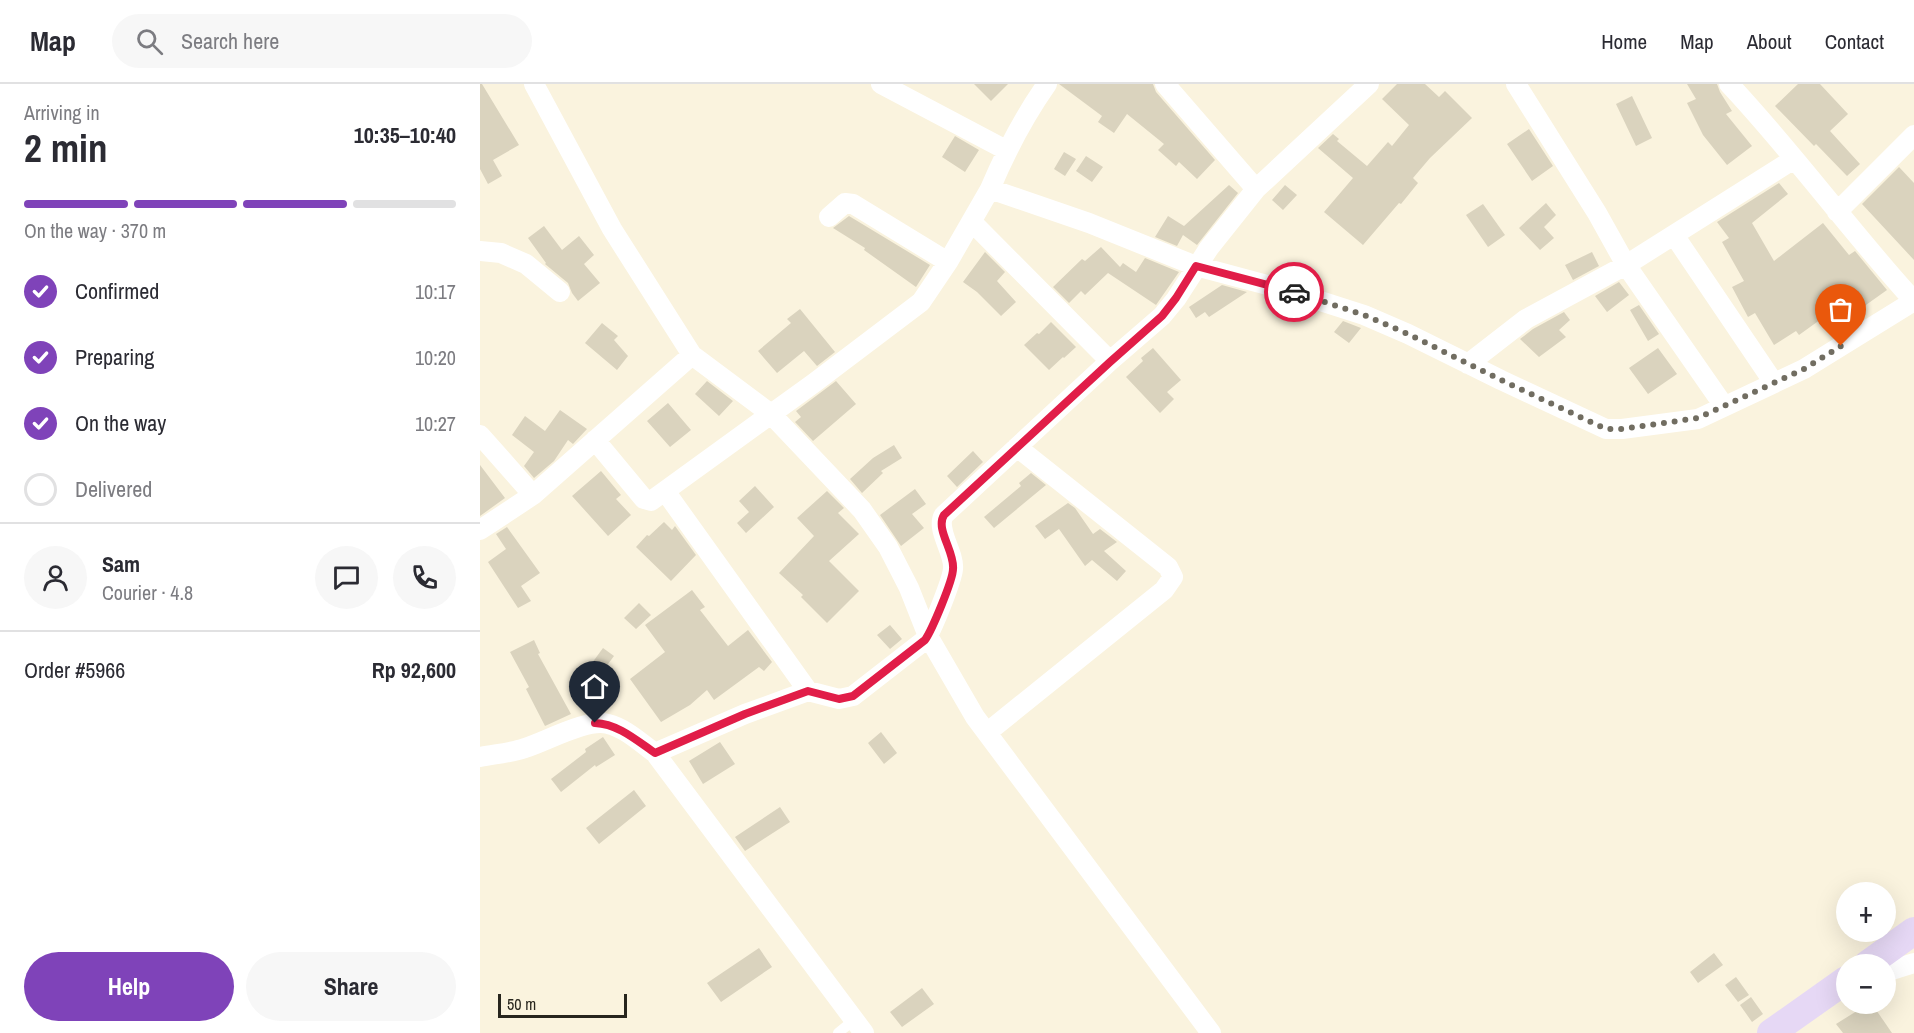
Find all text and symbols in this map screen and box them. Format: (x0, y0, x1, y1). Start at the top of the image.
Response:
search box (112, 14, 532, 68)
text: Map (30, 22, 76, 60)
icon: search (133, 25, 166, 58)
text: Search here (181, 26, 279, 56)
text: Home (1601, 27, 1647, 56)
text: Map (1680, 27, 1714, 56)
text: About (1747, 27, 1792, 56)
text: Contact (1825, 27, 1884, 56)
text: Arriving in (24, 99, 100, 126)
text: 10:35–10:40 (354, 120, 456, 150)
text: 2 min (24, 122, 108, 174)
text: On the way · 370 m (24, 217, 166, 244)
courier (1264, 262, 1324, 322)
icon: check (24, 275, 57, 308)
text: Confirmed (75, 276, 159, 306)
icon: car (1278, 276, 1311, 309)
text: 10:17 (415, 278, 456, 305)
pin (1815, 284, 1866, 346)
icon: bag (1824, 293, 1857, 326)
icon: check (24, 341, 57, 374)
text: Preparing (75, 342, 154, 372)
text: 10:20 (415, 344, 456, 371)
icon: check (24, 407, 57, 440)
text: On the way (75, 408, 166, 438)
text: 10:27 (415, 410, 456, 437)
text: Delivered (75, 474, 152, 504)
button: person (24, 546, 87, 609)
button: chat (315, 546, 378, 609)
button: phone (393, 546, 456, 609)
text: Sam (102, 549, 140, 579)
text: Courier · 4.8 (102, 579, 193, 606)
text: Order #5966 (24, 655, 125, 685)
text: Rp 92,600 (372, 655, 456, 685)
pin (569, 661, 620, 723)
icon: home (578, 670, 611, 703)
map controls (1836, 882, 1896, 1014)
button: + (1836, 882, 1896, 942)
button: Help (24, 952, 234, 1021)
button: Share (246, 952, 456, 1021)
button: − (1836, 954, 1896, 1014)
scale bar (498, 991, 627, 1018)
text: 50 m (507, 993, 536, 1015)

